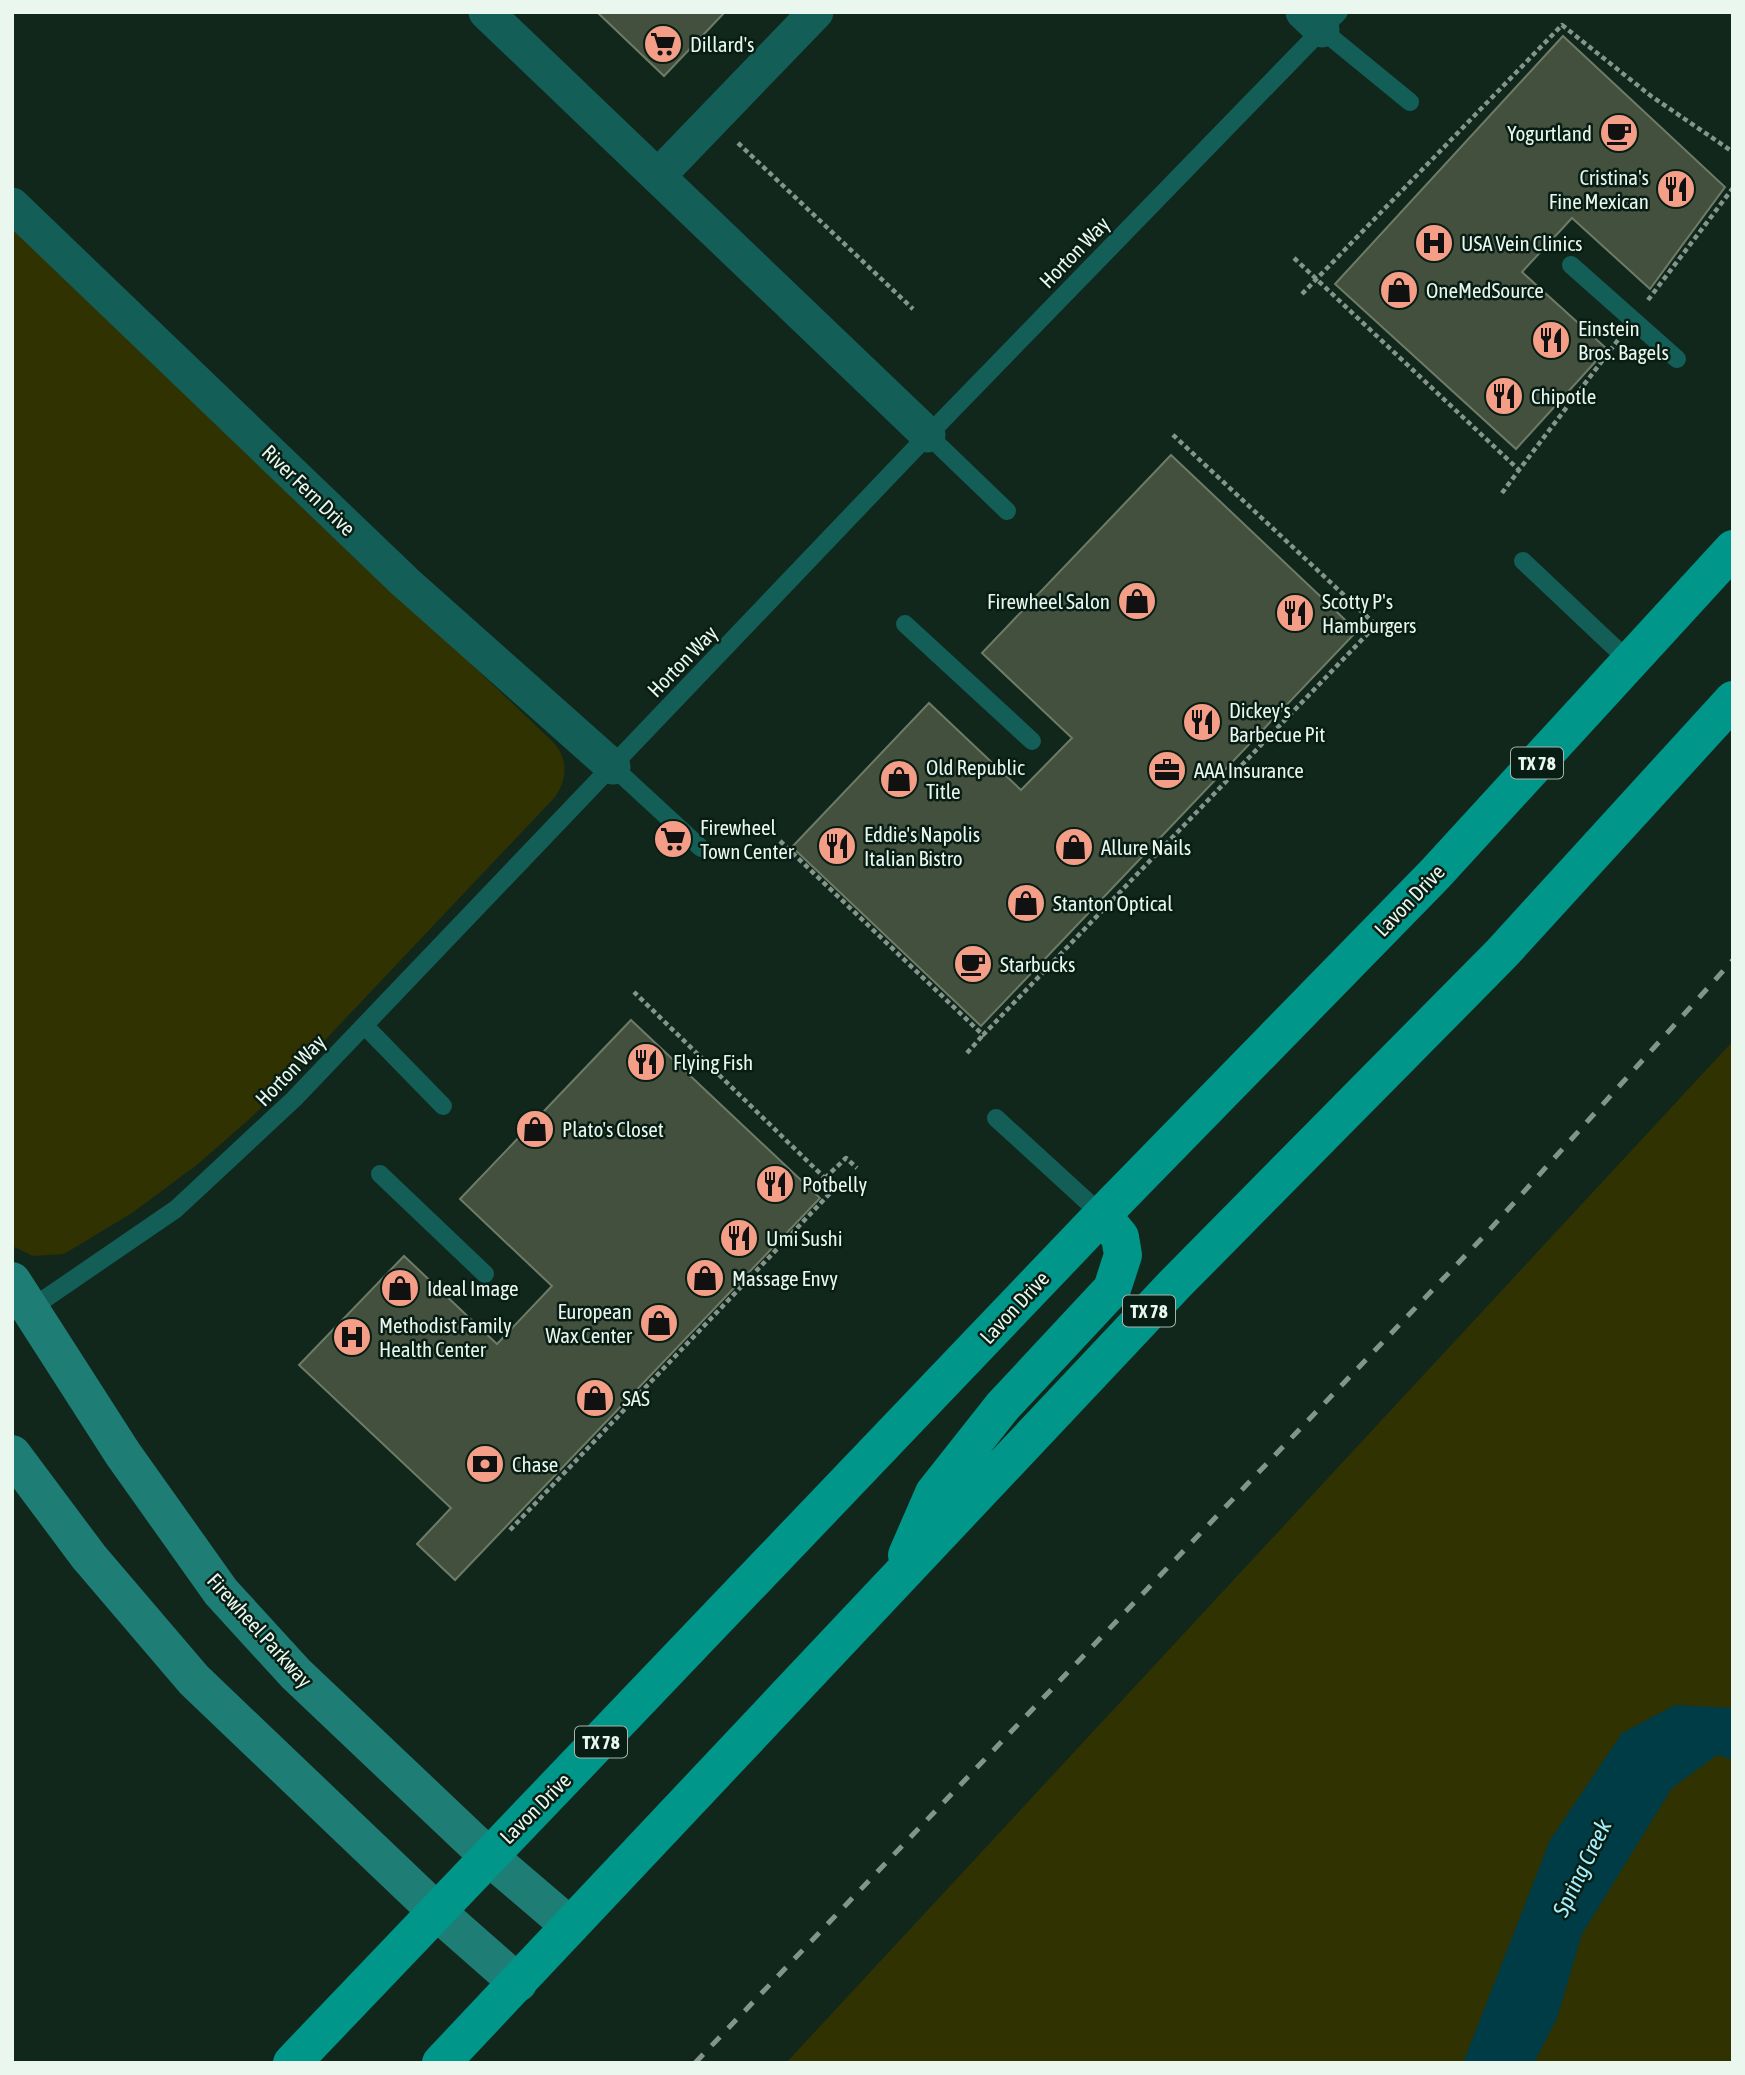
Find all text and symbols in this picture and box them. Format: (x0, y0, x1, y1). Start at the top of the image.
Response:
supermarket icon: Dillard's (642, 23, 684, 65)
place label: Dillard's (690, 32, 755, 56)
cafe icon: Yogurtland (1598, 112, 1640, 154)
place label: Yogurtland (1507, 121, 1592, 145)
place label: Cristina's Fine Mexican (1549, 165, 1649, 213)
restaurant icon: Cristina's Fine Mexican (1655, 168, 1697, 210)
street label: Horton Way (1034, 211, 1114, 293)
hospital icon: USA Vein Clinics (1413, 222, 1455, 264)
place label: USA Vein Clinics (1461, 231, 1583, 255)
shop icon: OneMedSource (1378, 269, 1420, 311)
place label: OneMedSource (1426, 278, 1544, 302)
place label: Einstein Bros. Bagels (1578, 316, 1669, 364)
restaurant icon: Einstein Bros. Bagels (1530, 319, 1572, 361)
restaurant icon: Chipotle (1483, 375, 1525, 417)
place label: Chipotle (1531, 384, 1596, 408)
street label: River Fern Drive (258, 440, 360, 540)
shop icon: Firewheel Salon (1116, 580, 1158, 622)
place label: Firewheel Salon (987, 589, 1110, 613)
place label: Scotty P's Hamburgers (1322, 589, 1417, 637)
restaurant icon: Scotty P's Hamburgers (1274, 592, 1316, 634)
street label: Horton Way (642, 620, 722, 702)
place label: Dickey's Barbecue Pit (1229, 698, 1325, 746)
restaurant icon: Dickey's Barbecue Pit (1181, 701, 1223, 743)
road number: TX 78 (1511, 748, 1563, 778)
office icon: AAA Insurance (1146, 749, 1188, 791)
place label: Old Republic Title (926, 755, 1025, 803)
shop icon: Old Republic Title (878, 758, 920, 800)
place label: AAA Insurance (1194, 758, 1304, 782)
place label: Firewheel Town Center (700, 815, 795, 863)
supermarket icon: Firewheel Town Center (652, 818, 694, 860)
place label: Eddie's Napolis Italian Bistro (864, 822, 980, 870)
restaurant icon: Eddie's Napolis Italian Bistro (816, 825, 858, 867)
shop icon: Allure Nails (1053, 826, 1095, 868)
place label: Allure Nails (1101, 835, 1191, 859)
street label: Lavon Drive (1369, 859, 1449, 941)
shop icon: Stanton Optical (1005, 882, 1047, 924)
place label: Stanton Optical (1053, 891, 1173, 915)
cafe icon: Starbucks (952, 943, 994, 985)
place label: Starbucks (1000, 952, 1075, 976)
street label: Horton Way (250, 1029, 330, 1111)
restaurant icon: Flying Fish (625, 1041, 667, 1083)
place label: Flying Fish (673, 1050, 753, 1074)
shop icon: Plato's Closet (514, 1108, 556, 1150)
place label: Plato's Closet (562, 1117, 664, 1141)
restaurant icon: Potbelly (754, 1163, 796, 1205)
place label: Potbelly (802, 1172, 867, 1196)
restaurant icon: Umi Sushi (718, 1217, 760, 1259)
place label: Umi Sushi (766, 1226, 843, 1250)
shop icon: Massage Envy (684, 1257, 726, 1299)
place label: Massage Envy (732, 1266, 838, 1290)
street label: Lavon Drive (975, 1266, 1053, 1348)
shop icon: Ideal Image (379, 1267, 421, 1309)
place label: Ideal Image (427, 1276, 518, 1300)
road number: TX 78 (1123, 1296, 1175, 1326)
place label: European Wax Center (546, 1299, 633, 1347)
shop icon: European Wax Center (638, 1302, 680, 1344)
place label: Methodist Family Health Center (379, 1313, 512, 1361)
hospital icon: Methodist Family Health Center (331, 1316, 373, 1358)
shop icon: SAS (574, 1377, 616, 1419)
place label: SAS (622, 1386, 650, 1410)
bank icon: Chase (464, 1443, 506, 1485)
place label: Chase (512, 1452, 558, 1476)
street label: Firewheel Parkway (203, 1568, 318, 1692)
road number: TX 78 (575, 1726, 627, 1758)
street label: Lavon Drive (495, 1768, 575, 1848)
water label: Spring Creek (1547, 1814, 1617, 1922)

